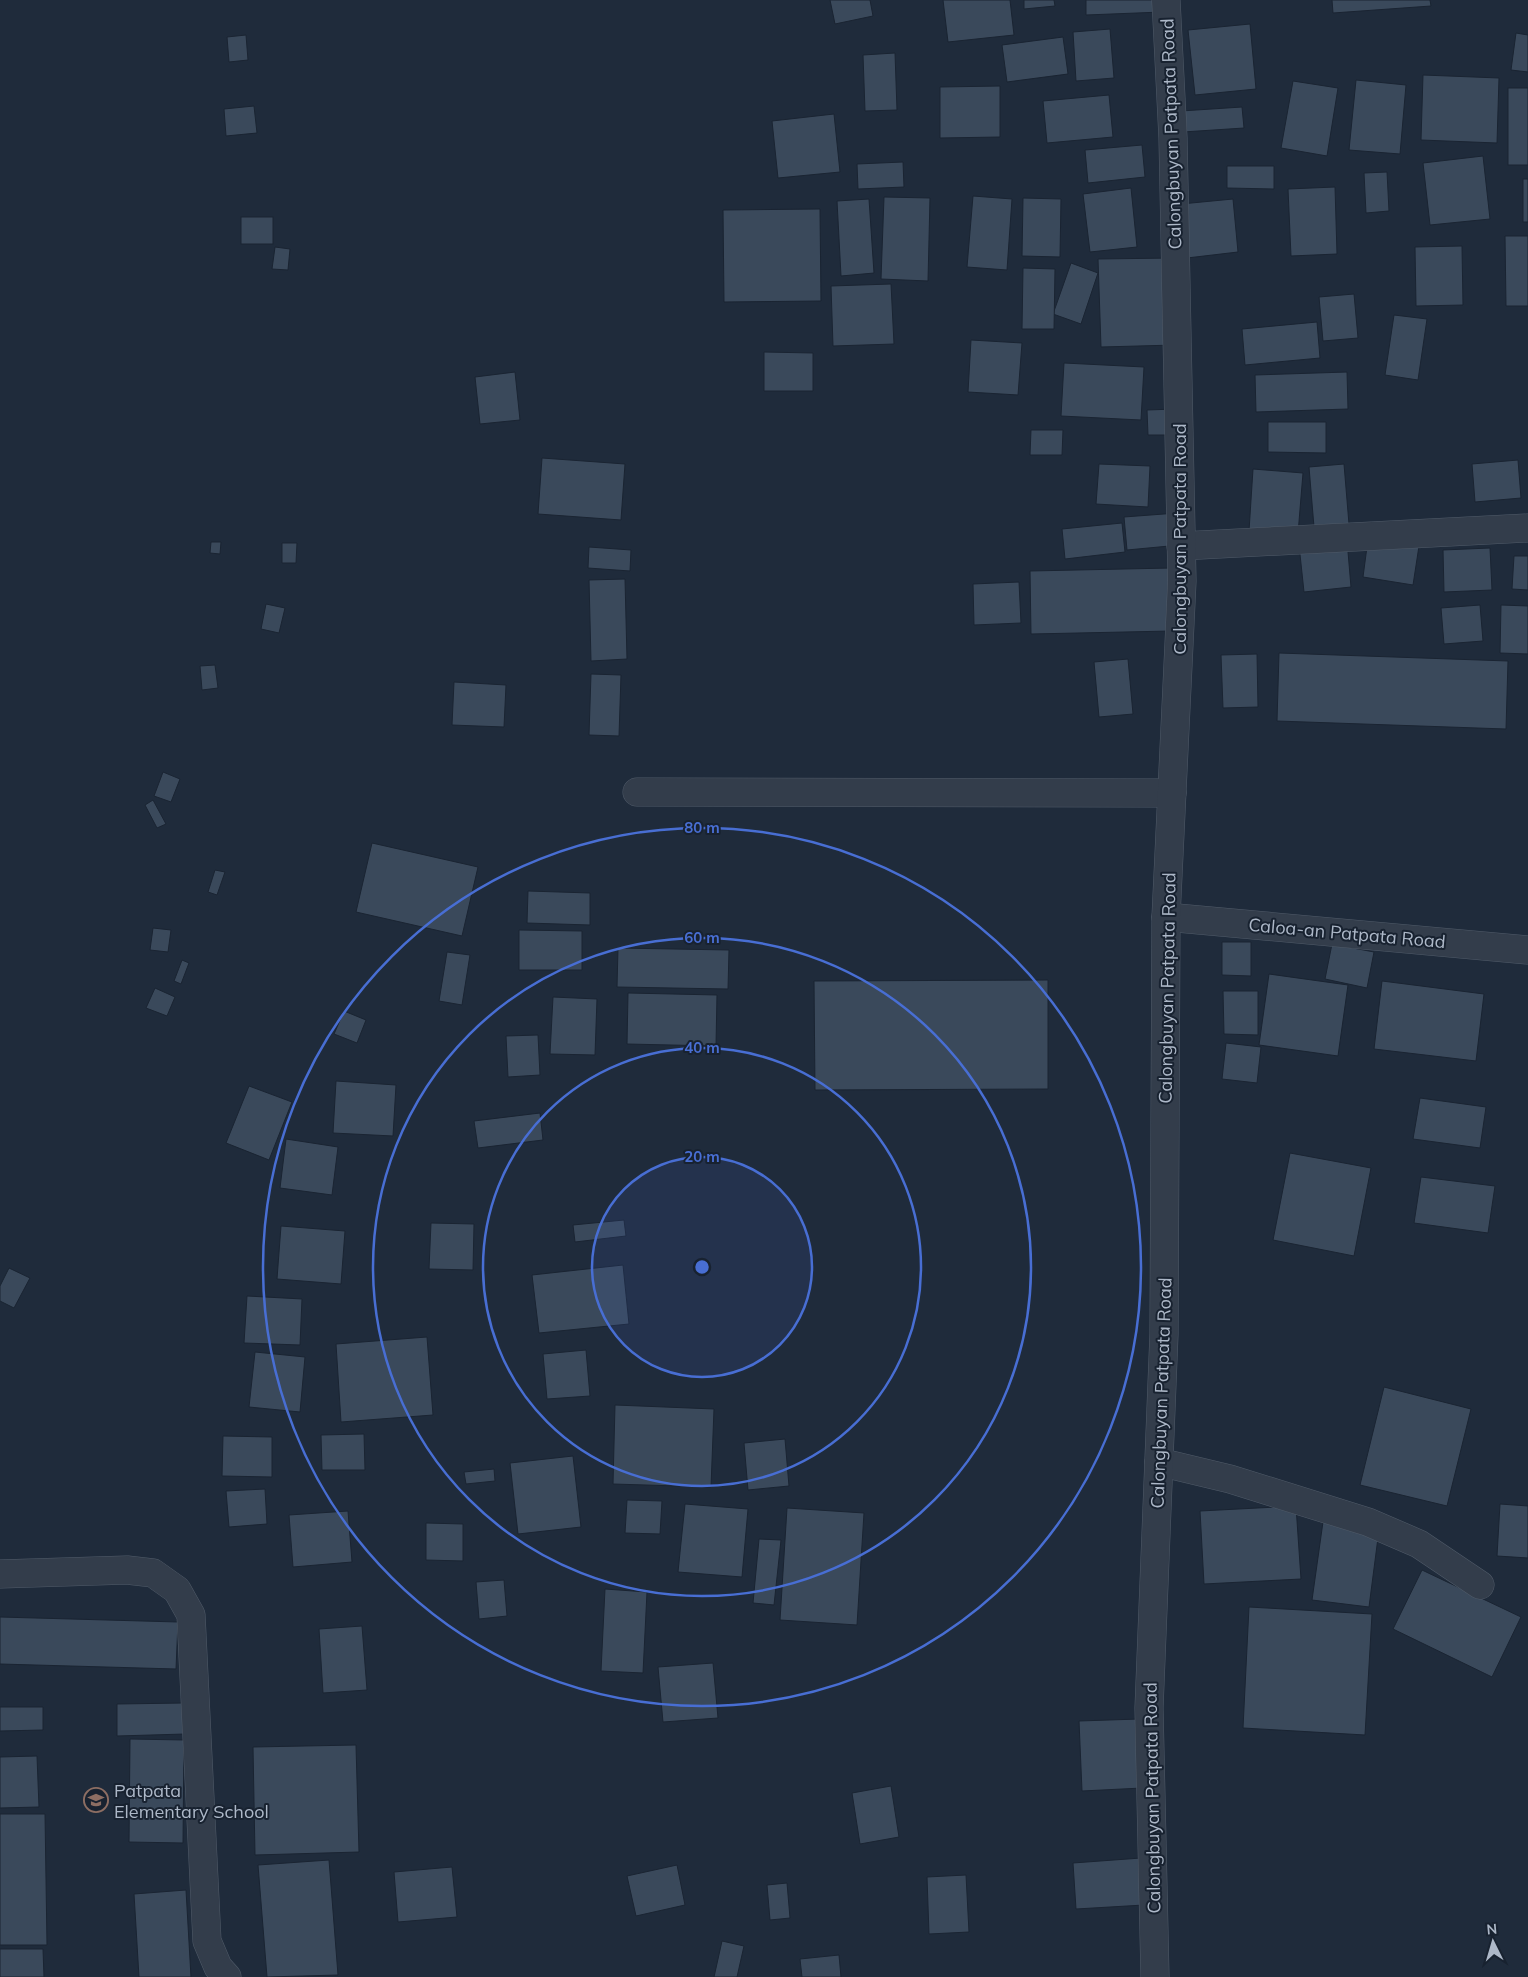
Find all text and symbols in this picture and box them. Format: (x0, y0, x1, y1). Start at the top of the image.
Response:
street label: Calongbuyan Patpata Road (1155, 18, 1187, 250)
street label: Calongbuyan Patpata Road (1168, 423, 1191, 655)
text: 80 m (684, 818, 720, 837)
street label: Calongbuyan Patpata Road (1153, 872, 1181, 1104)
street label: Caloa-an Patpata Road (1247, 913, 1447, 953)
text: 60 m (684, 928, 720, 947)
text: 40 m (684, 1038, 720, 1057)
text: 20 m (684, 1147, 720, 1166)
centre of rings (693, 1258, 711, 1276)
street label: Calongbuyan Patpata Road (1145, 1277, 1177, 1509)
street label: Calongbuyan Patpata Road (1138, 1682, 1166, 1914)
place label: Patpata Elementary School (114, 1779, 269, 1823)
school or university icon: Patpata Elementary School (83, 1787, 109, 1813)
north arrow (1468, 1917, 1518, 1967)
text: N (1486, 1920, 1498, 1938)

